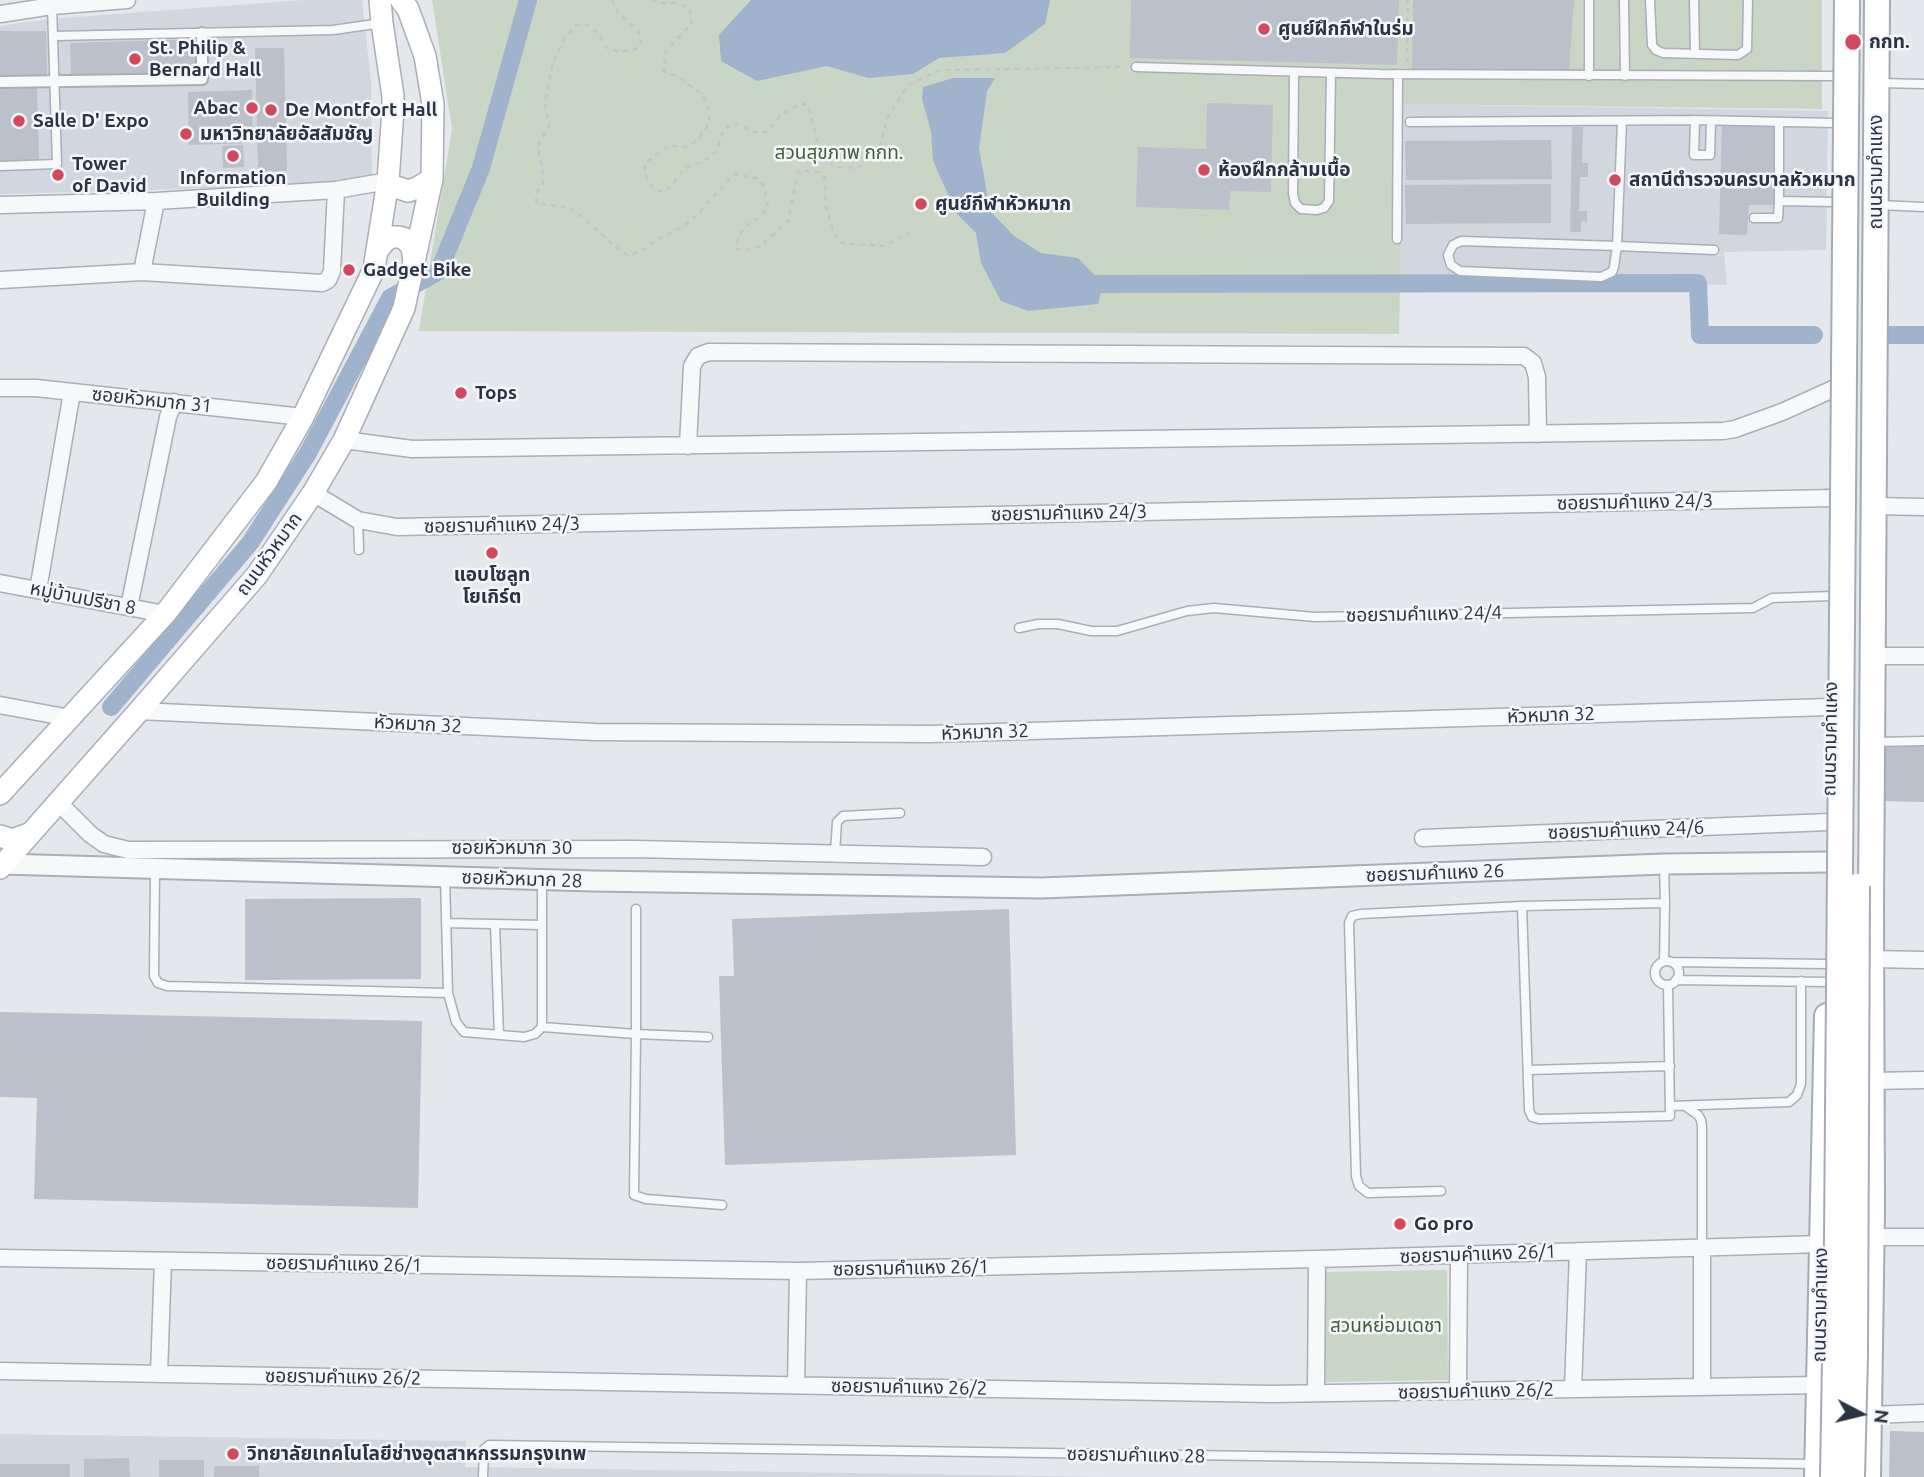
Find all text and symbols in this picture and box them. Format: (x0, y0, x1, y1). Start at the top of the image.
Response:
place label: ศูนย์ฝึกกีฬาในร่ม (1278, 18, 1414, 40)
marker: ศูนย์ฝึกกีฬาในร่ม (1256, 21, 1272, 37)
place label: กกท. (1869, 31, 1910, 53)
marker: กกท. (1843, 32, 1863, 52)
place label: St. Philip & Bernard Hall (149, 37, 261, 81)
marker: St. Philip & Bernard Hall (127, 51, 143, 67)
place label: Abac (194, 97, 238, 119)
place label: De Montfort Hall (285, 99, 437, 121)
marker: Abac (244, 100, 260, 116)
marker: De Montfort Hall (263, 102, 279, 118)
place label: Salle D' Expo (33, 110, 149, 132)
marker: Salle D' Expo (11, 113, 27, 129)
street label: ถนนรามคำแหง (1865, 115, 1887, 229)
place label: มหาวิทยาลัยอัสสัมชัญ (200, 123, 373, 145)
marker: มหาวิทยาลัยอัสสัมชัญ (178, 126, 194, 142)
park label: สวนสุขภาพ กกท. (775, 142, 903, 164)
marker: Information Building (225, 148, 241, 164)
place label: Tower of David (72, 153, 147, 197)
place label: ห้องฝึกกล้ามเนื้อ (1218, 159, 1350, 181)
marker: ห้องฝึกกล้ามเนื้อ (1196, 162, 1212, 178)
marker: Tower of David (50, 167, 66, 183)
place label: Information Building (180, 167, 286, 211)
place label: สถานีตำรวจนครบาลหัวหมาก (1629, 169, 1856, 191)
marker: สถานีตำรวจนครบาลหัวหมาก (1607, 172, 1623, 188)
place label: ศูนย์กีฬาหัวหมาก (935, 193, 1071, 215)
marker: ศูนย์กีฬาหัวหมาก (913, 196, 929, 212)
place label: Gadget Bike (363, 259, 472, 281)
marker: Gadget Bike (341, 262, 357, 278)
street label: ซอยหัวหมาก 31 (91, 382, 213, 418)
place label: Tops (475, 382, 517, 404)
marker: Tops (453, 385, 469, 401)
street label: ซอยรามคำแหง 24/3 (1557, 489, 1713, 515)
street label: ซอยรามคำแหง 24/3 (991, 500, 1147, 526)
street label: ถนนหัวหมาก (231, 508, 307, 600)
street label: ซอยรามคำแหง 24/3 (424, 512, 580, 538)
marker: แอบโซลูท โยเกิร์ต (484, 545, 500, 561)
place label: แอบโซลูท โยเกิร์ต (454, 564, 530, 608)
street label: หมู่บ้านปรีชา 8 (28, 577, 138, 619)
street label: ซอยรามคำแหง 24/4 (1346, 601, 1502, 627)
street label: ถนนรามคำแหง (1818, 681, 1842, 797)
street label: หัวหมาก 32 (1507, 702, 1595, 728)
street label: หัวหมาก 32 (373, 710, 463, 738)
street label: หัวหมาก 32 (941, 719, 1029, 745)
street label: ซอยรามคำแหง 24/6 (1547, 816, 1705, 844)
street label: ซอยหัวหมาก 30 (452, 837, 572, 859)
street label: ซอยรามคำแหง 26 (1365, 859, 1505, 887)
street label: ซอยหัวหมาก 28 (461, 865, 583, 893)
place label: Go pro (1414, 1213, 1474, 1235)
marker: Go pro (1392, 1216, 1408, 1232)
street label: ซอยรามคำแหง 26/1 (1399, 1240, 1557, 1268)
street label: ถนนรามคำแหง (1808, 1247, 1832, 1363)
street label: ซอยรามคำแหง 26/1 (266, 1251, 422, 1277)
street label: ซอยรามคำแหง 26/1 (833, 1255, 989, 1281)
park label: สวนหย่อมเดชา (1330, 1315, 1442, 1337)
street label: ซอยรามคำแหง 26/2 (265, 1364, 421, 1390)
street label: ซอยรามคำแหง 26/2 (831, 1374, 987, 1400)
street label: ซอยรามคำแหง 26/2 (1398, 1378, 1554, 1404)
north arrow (1826, 1379, 1896, 1449)
text: N (1870, 1408, 1894, 1425)
street label: ซอยรามคำแหง 28 (1066, 1442, 1206, 1468)
place label: วิทยาลัยเทคโนโลยีช่างอุตสาหกรรมกรุงเทพ (247, 1443, 586, 1465)
marker: วิทยาลัยเทคโนโลยีช่างอุตสาหกรรมกรุงเทพ (225, 1446, 241, 1462)

